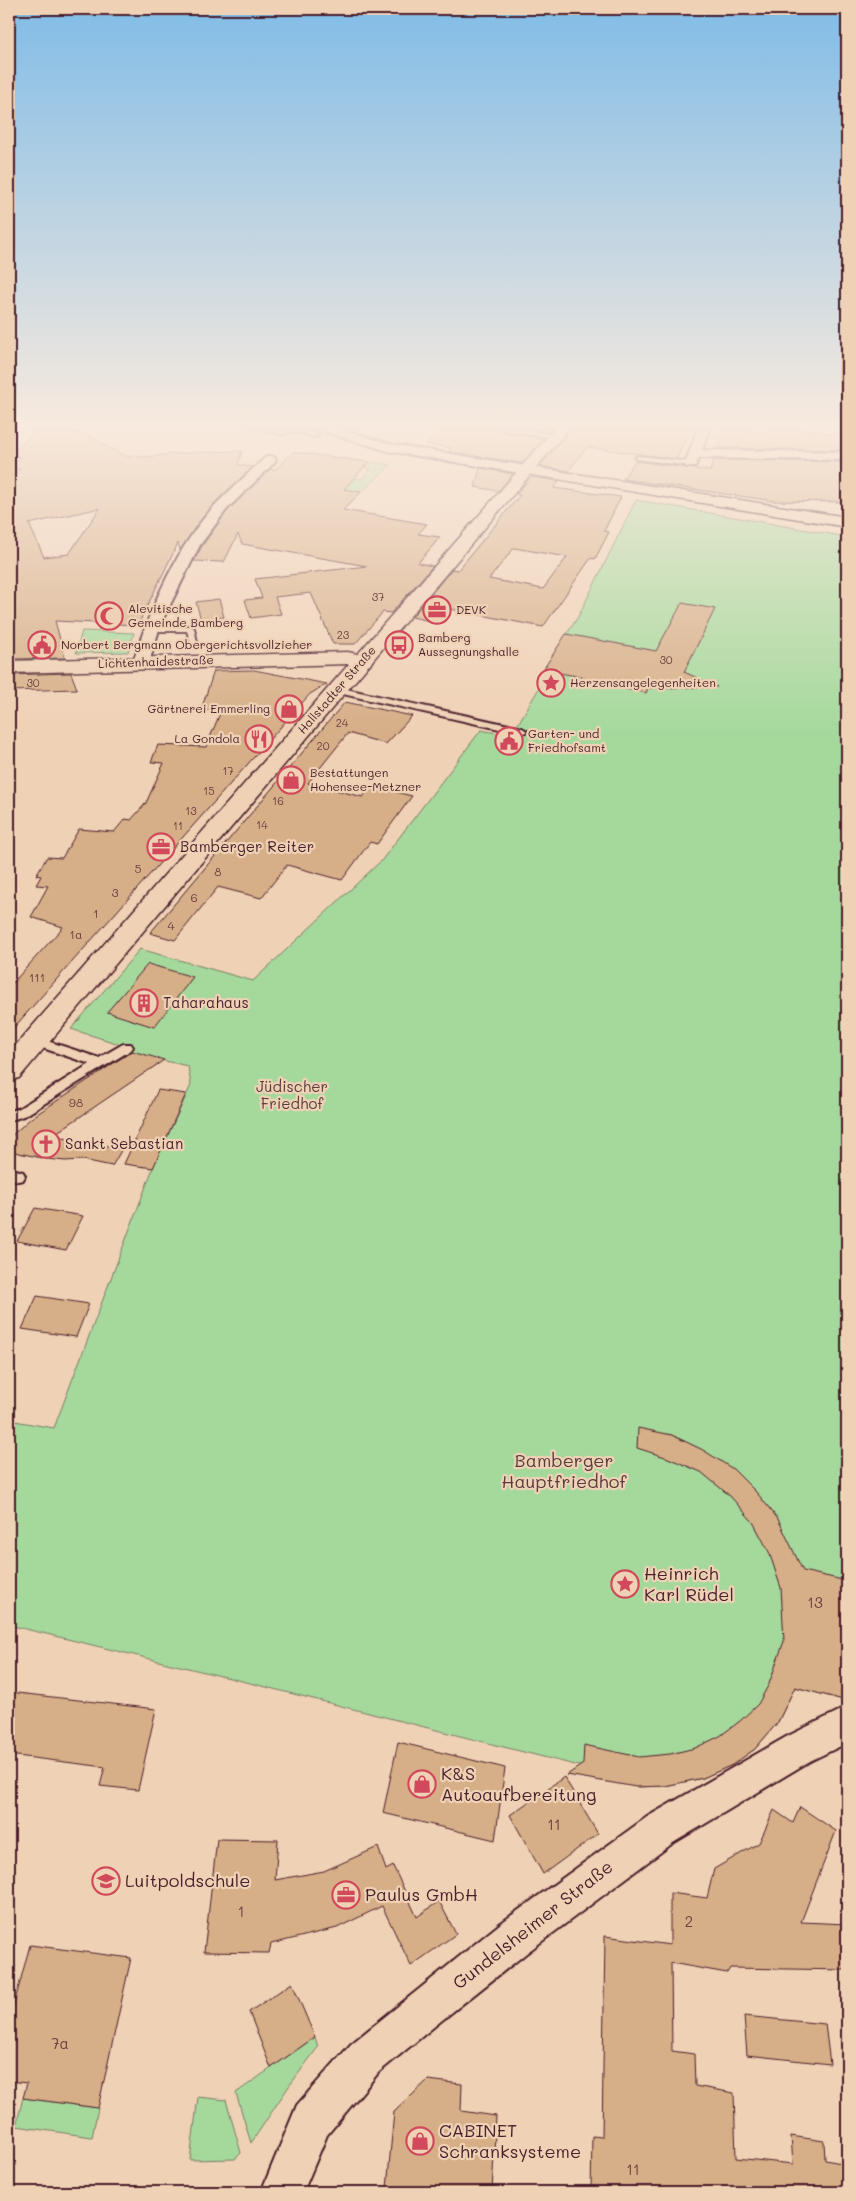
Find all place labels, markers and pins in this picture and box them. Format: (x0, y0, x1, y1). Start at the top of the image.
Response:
office icon: DEVK (422, 595, 452, 625)
place label: Alevitische Gemeinde Bamberg (128, 600, 243, 630)
mosque icon: Alevitische Gemeinde Bamberg (94, 601, 124, 631)
place label: DEVK (456, 601, 487, 617)
place label: Bamberg Aussegnungshalle (418, 629, 519, 659)
public building icon: Norbert Bergmann Obergerichtsvollzieher (27, 630, 57, 660)
bus stop icon: Bamberg Aussegnungshalle (384, 630, 414, 660)
place label: Norbert Bergmann Obergerichtsvollzieher (61, 636, 312, 652)
place icon: Herzensangelegenheiten (536, 668, 566, 698)
place label: Herzensangelegenheiten (570, 674, 716, 690)
shop icon: Gärtnerei Emmerling (274, 694, 304, 724)
place label: Gärtnerei Emmerling (148, 700, 270, 716)
restaurant icon: La Gondola (244, 724, 274, 754)
place label: Garten- und Friedhofsamt (528, 725, 606, 755)
public building icon: Garten- und Friedhofsamt (494, 726, 524, 756)
place label: La Gondola (175, 730, 240, 746)
place label: Bestattungen Hohensee-Metzner (310, 764, 421, 794)
shop icon: Bestattungen Hohensee-Metzner (276, 765, 306, 795)
office icon: Bamberger Reiter (146, 832, 176, 862)
place label: Bamberger Reiter (180, 836, 314, 856)
building icon: Taharahaus (129, 988, 159, 1018)
place label: Taharahaus (163, 992, 249, 1012)
church icon: Sankt Sebastian (31, 1129, 61, 1159)
place label: Sankt Sebastian (65, 1133, 183, 1153)
place label: Heinrich Karl Rüdel (644, 1561, 734, 1606)
place icon: Heinrich Karl Rüdel (610, 1569, 640, 1599)
place label: K&S Autoaufbereitung (441, 1761, 596, 1806)
shop icon: K&S Autoaufbereitung (407, 1769, 437, 1799)
school or university icon: Luitpoldschule (91, 1866, 121, 1896)
place label: Luitpoldschule (125, 1868, 250, 1892)
office icon: Paulus GmbH (331, 1880, 361, 1910)
place label: Paulus GmbH (365, 1882, 478, 1906)
place label: CABINET Schranksysteme (439, 2118, 581, 2163)
shop icon: CABINET Schranksysteme (405, 2126, 435, 2156)

